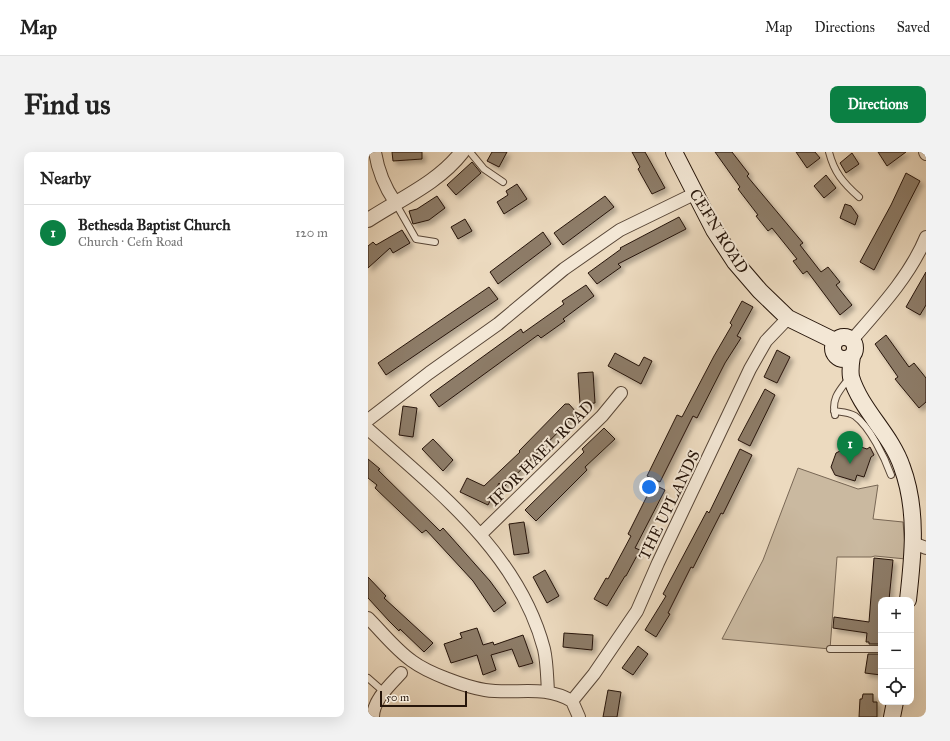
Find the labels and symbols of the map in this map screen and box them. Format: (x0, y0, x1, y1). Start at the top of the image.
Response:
street label: CEFN ROAD (685, 185, 753, 277)
street label: IFOR HAEL ROAD (484, 396, 598, 510)
pin: 1 (837, 431, 863, 464)
street label: THE UPLANDS (634, 447, 704, 563)
your location (639, 477, 659, 497)
scale bar (380, 689, 467, 708)

